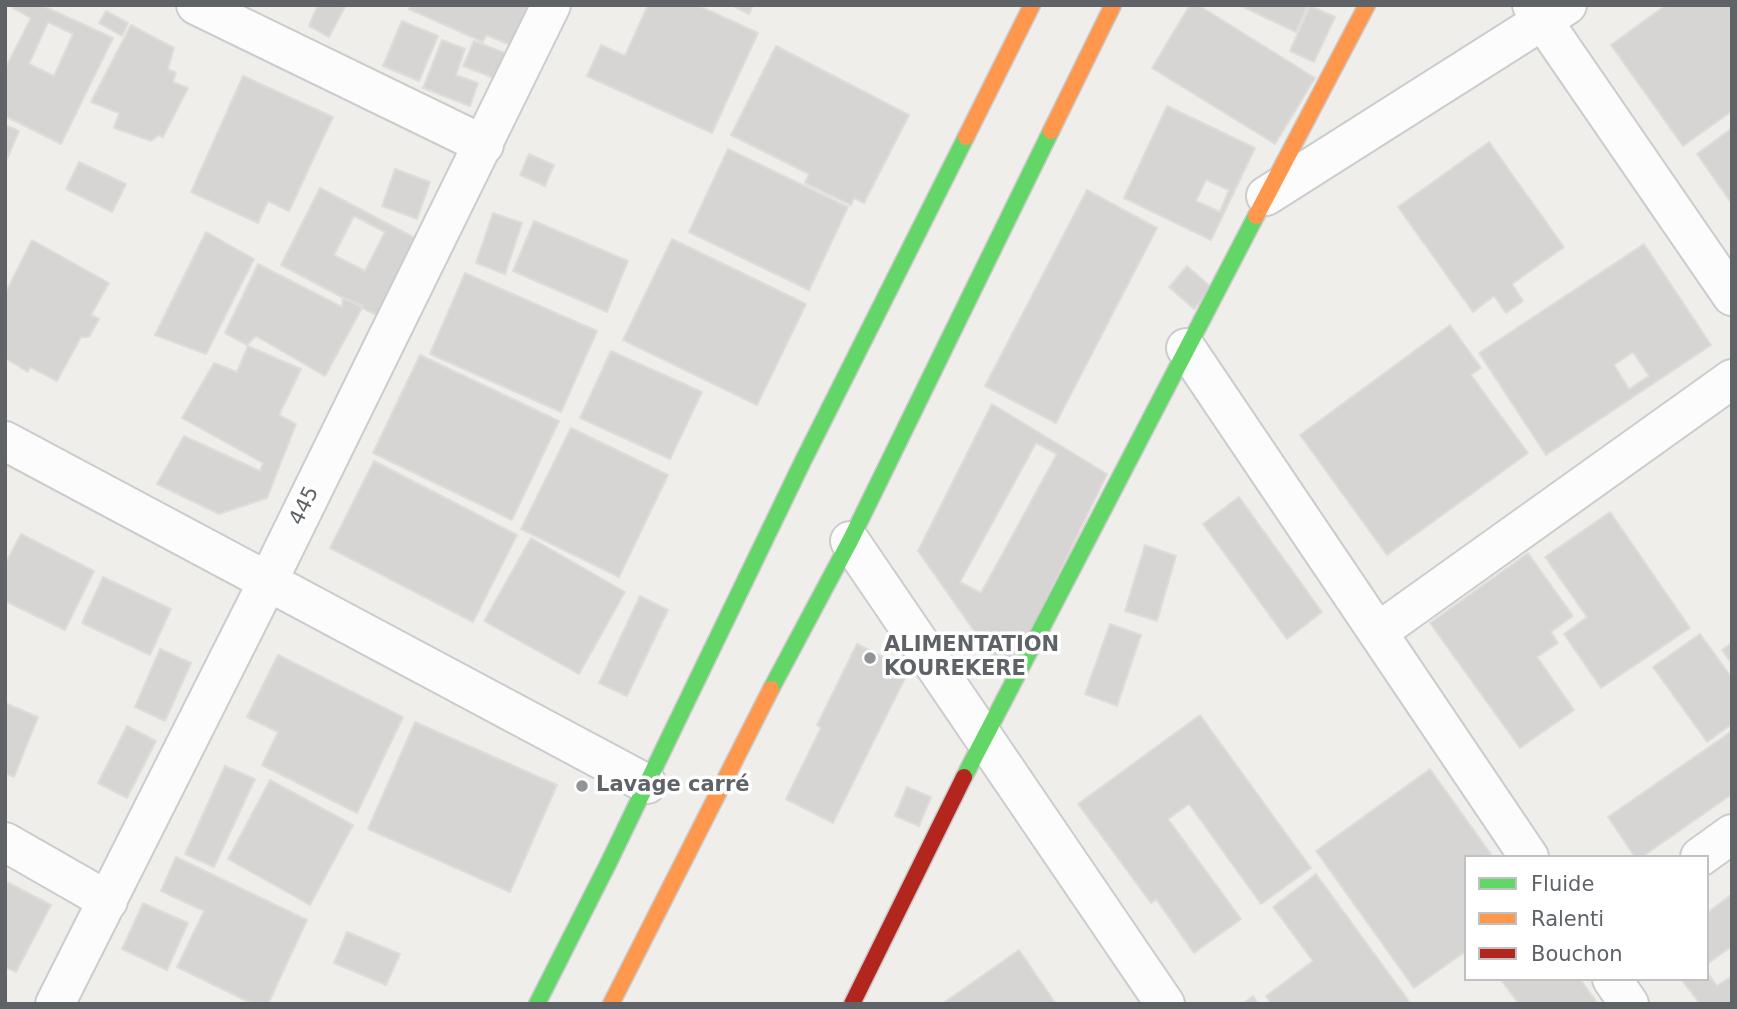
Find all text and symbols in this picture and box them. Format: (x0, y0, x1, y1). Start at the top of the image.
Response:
street label: 445 (285, 482, 325, 530)
place label: ALIMENTATION KOUREKERE (884, 633, 1059, 683)
marker: ALIMENTATION KOUREKERE (862, 650, 878, 666)
place label: Lavage carré (596, 773, 750, 799)
marker: Lavage carré (574, 778, 590, 794)
legend (1464, 855, 1709, 981)
text: Fluide (1531, 872, 1594, 896)
text: Ralenti (1531, 907, 1604, 931)
text: Bouchon (1531, 942, 1623, 966)

